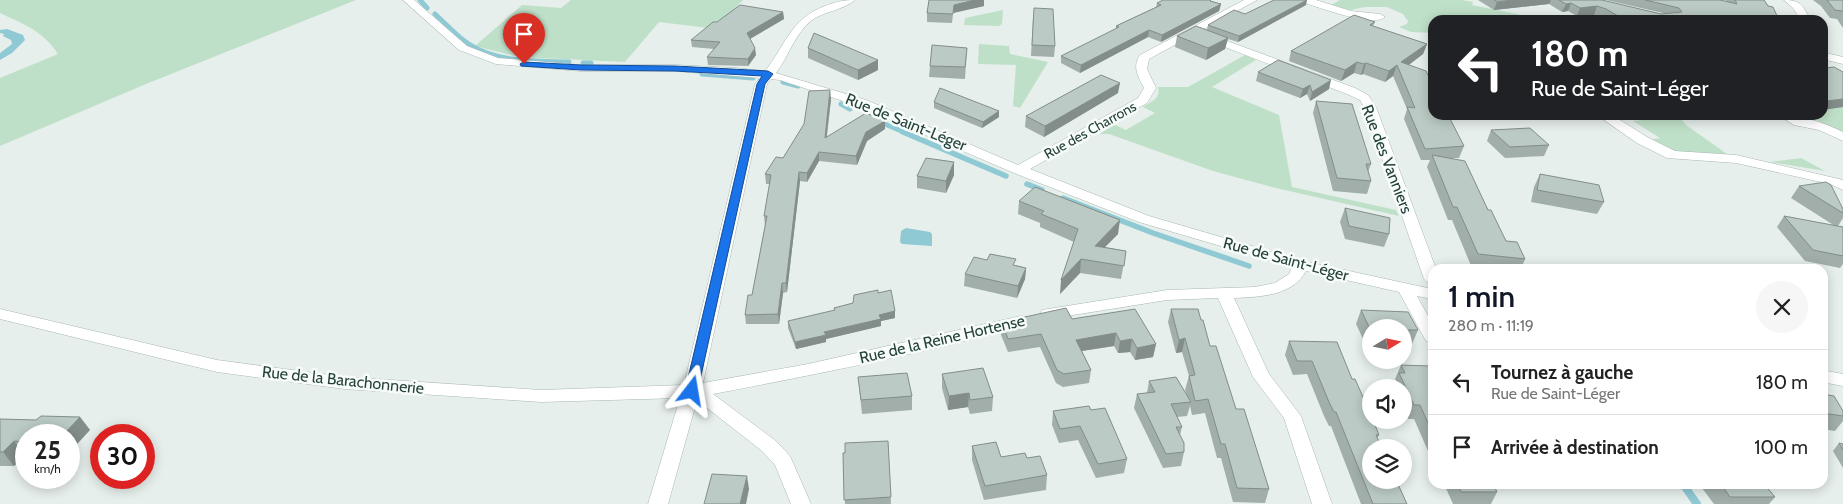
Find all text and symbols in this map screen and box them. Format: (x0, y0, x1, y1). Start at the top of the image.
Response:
pin (503, 13, 545, 64)
icon: arrive (510, 20, 538, 48)
text: 180 m (1531, 32, 1628, 75)
icon: left (1448, 35, 1513, 100)
text: Rue de Saint-Léger (1531, 75, 1708, 102)
street label: Rue de Saint-Léger (843, 89, 970, 155)
street label: Rue des Charrons (1041, 97, 1139, 163)
street label: Rue des Vanniers (1358, 102, 1417, 216)
street label: Rue de Saint-Léger (1221, 233, 1352, 285)
text: 1 min (1448, 278, 1515, 315)
button: close (1756, 281, 1808, 333)
street label: Rue de la Reine Hortense (857, 311, 1027, 367)
text: 280 m · 11:19 (1448, 316, 1534, 335)
north arrow (1362, 319, 1412, 369)
map controls (1362, 319, 1412, 489)
text: Tournez à gauche (1491, 361, 1633, 384)
street label: Rue de la Barachonnerie (261, 362, 425, 398)
position arrow (665, 364, 717, 416)
icon: left (1448, 368, 1476, 396)
text: 180 m (1756, 371, 1808, 394)
button: sound (1362, 379, 1412, 429)
text: Rue de Saint-Léger (1491, 384, 1620, 403)
speed limit sign: 30 (90, 424, 155, 489)
icon: arrive (1448, 433, 1476, 461)
text: 25 (34, 435, 61, 465)
text: Arrivée à destination (1491, 436, 1659, 459)
text: 100 m (1754, 436, 1808, 459)
button: layers (1362, 439, 1412, 489)
text: km/h (34, 461, 61, 476)

